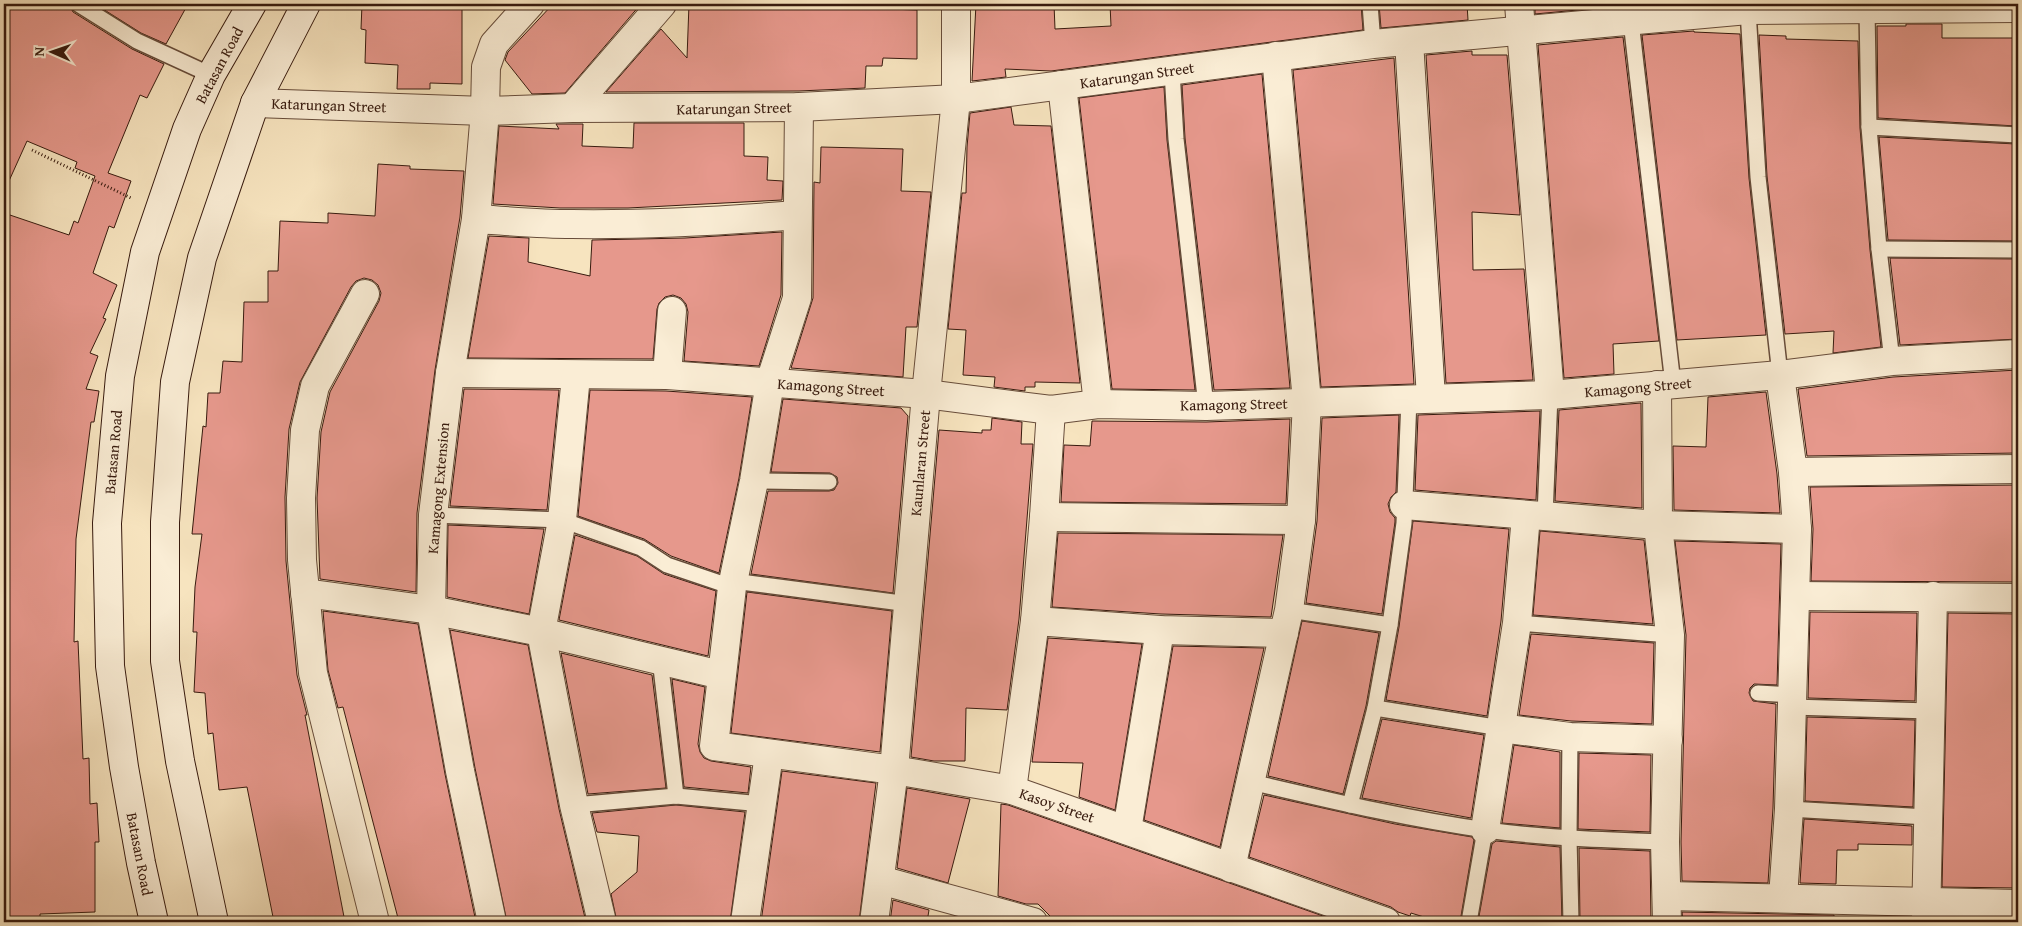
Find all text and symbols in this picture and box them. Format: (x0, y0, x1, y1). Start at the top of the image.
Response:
street label: Batasan Road (190, 23, 248, 107)
north arrow (28, 28, 78, 78)
text: N (29, 46, 49, 57)
street label: Katarungan Street (1078, 56, 1196, 93)
street label: Katarungan Street (271, 92, 388, 118)
street label: Katarungan Street (676, 96, 793, 120)
street label: Kamagong Street (1584, 372, 1693, 402)
street label: Kamagong Street (777, 373, 886, 401)
street label: Kamagong Street (1180, 393, 1289, 415)
street label: Kaunlaran Street (905, 408, 935, 517)
street label: Batasan Road (99, 409, 127, 495)
street label: Kamagong Extension (422, 421, 454, 555)
street label: Kasoy Street (1017, 782, 1098, 828)
street label: Batasan Road (122, 811, 158, 897)

